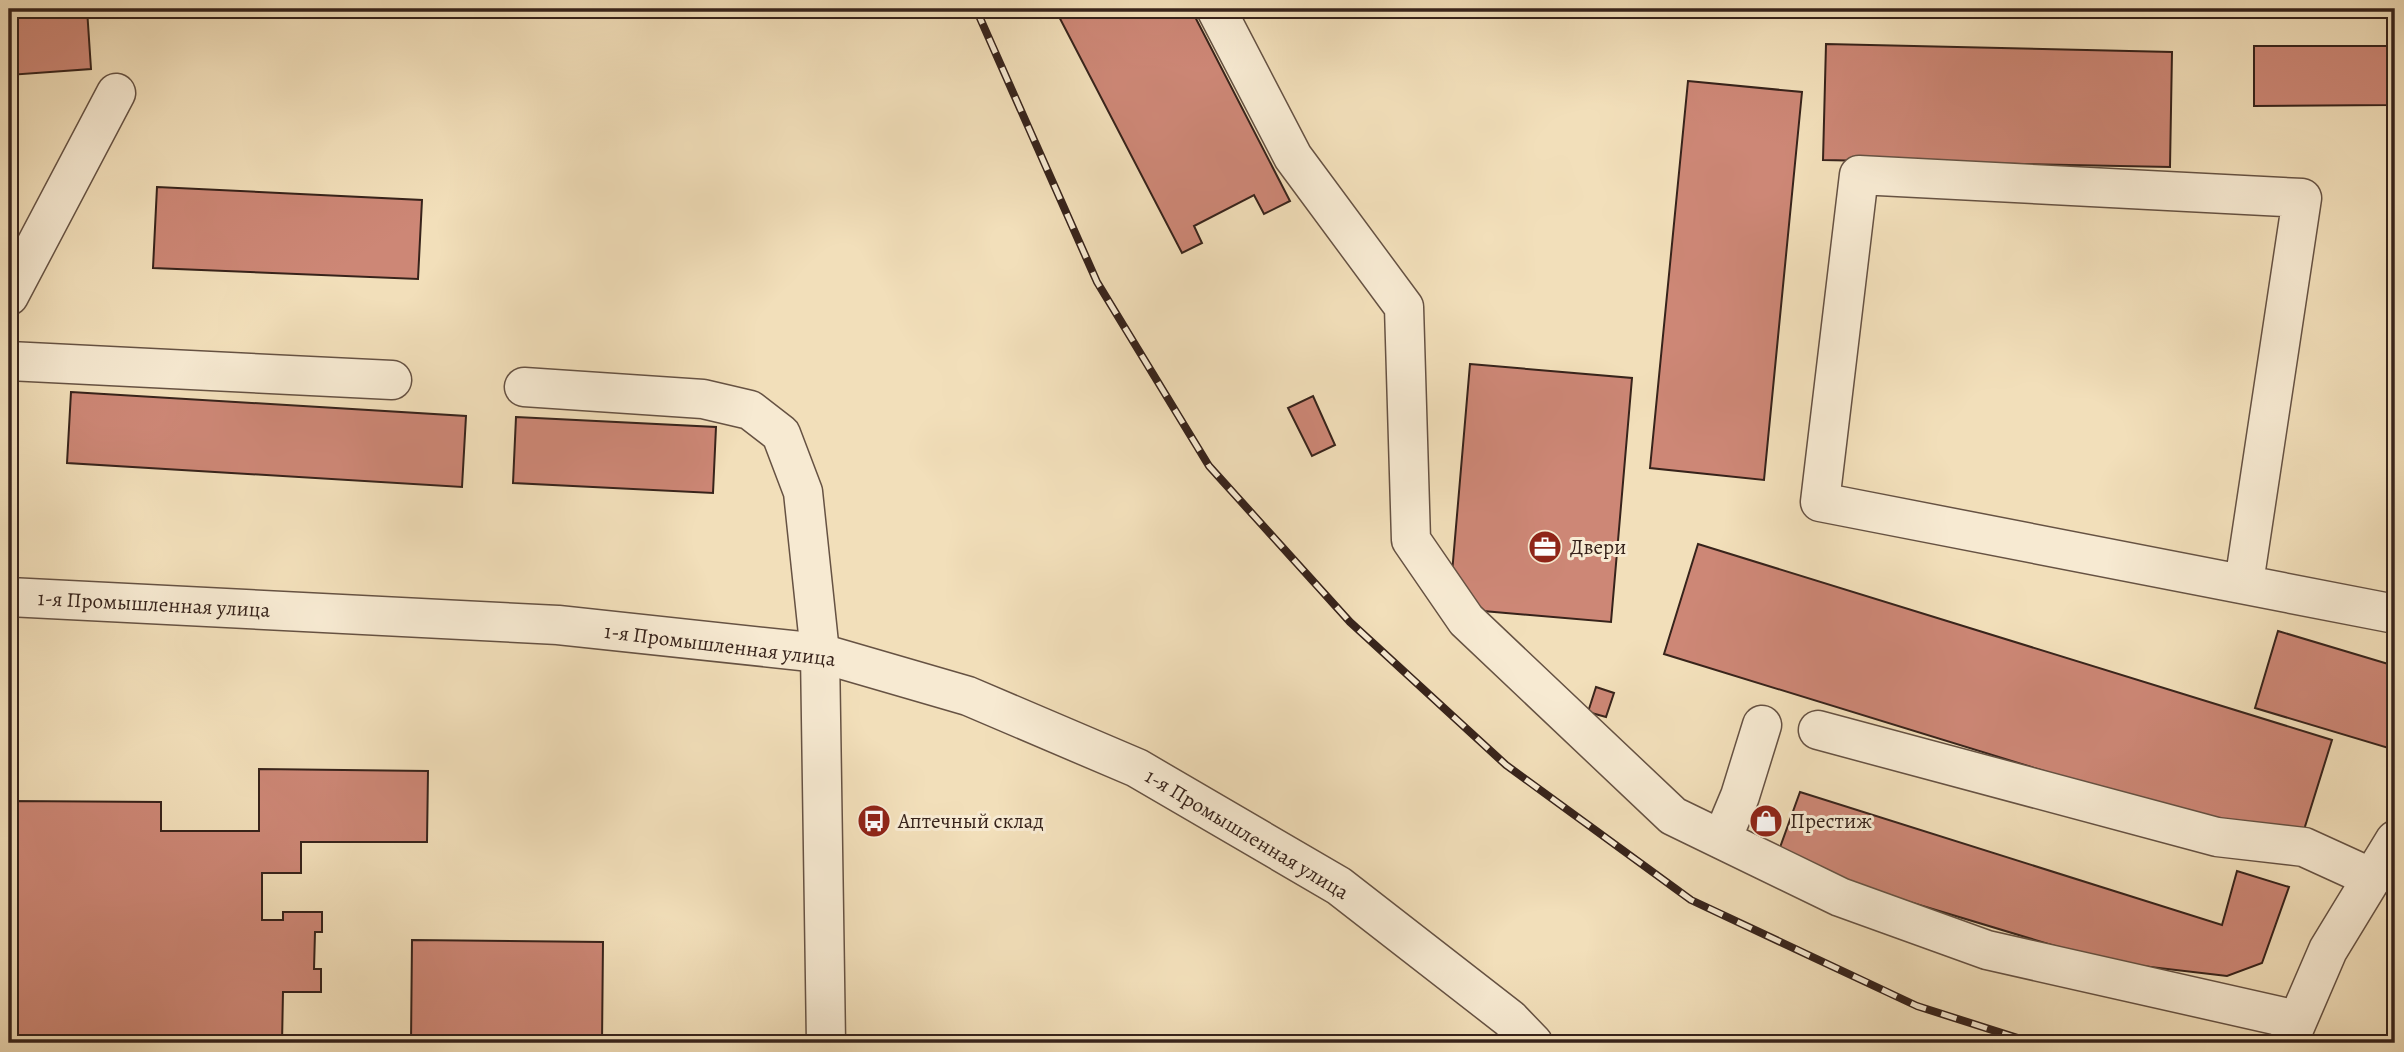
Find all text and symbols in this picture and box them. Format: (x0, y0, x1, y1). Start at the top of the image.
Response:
office icon: Двери (1526, 528, 1564, 566)
place label: Двери (1570, 533, 1626, 561)
street label: 1-я Промышленная улица (37, 584, 271, 624)
street label: 1-я Промышленная улица (603, 617, 838, 673)
street label: 1-я Промышленная улица (1140, 762, 1354, 906)
bus stop icon: Аптечный склад (855, 802, 893, 840)
shop icon: Престиж (1747, 802, 1785, 840)
place label: Аптечный склад (897, 807, 1044, 835)
place label: Престиж (1790, 807, 1872, 835)

